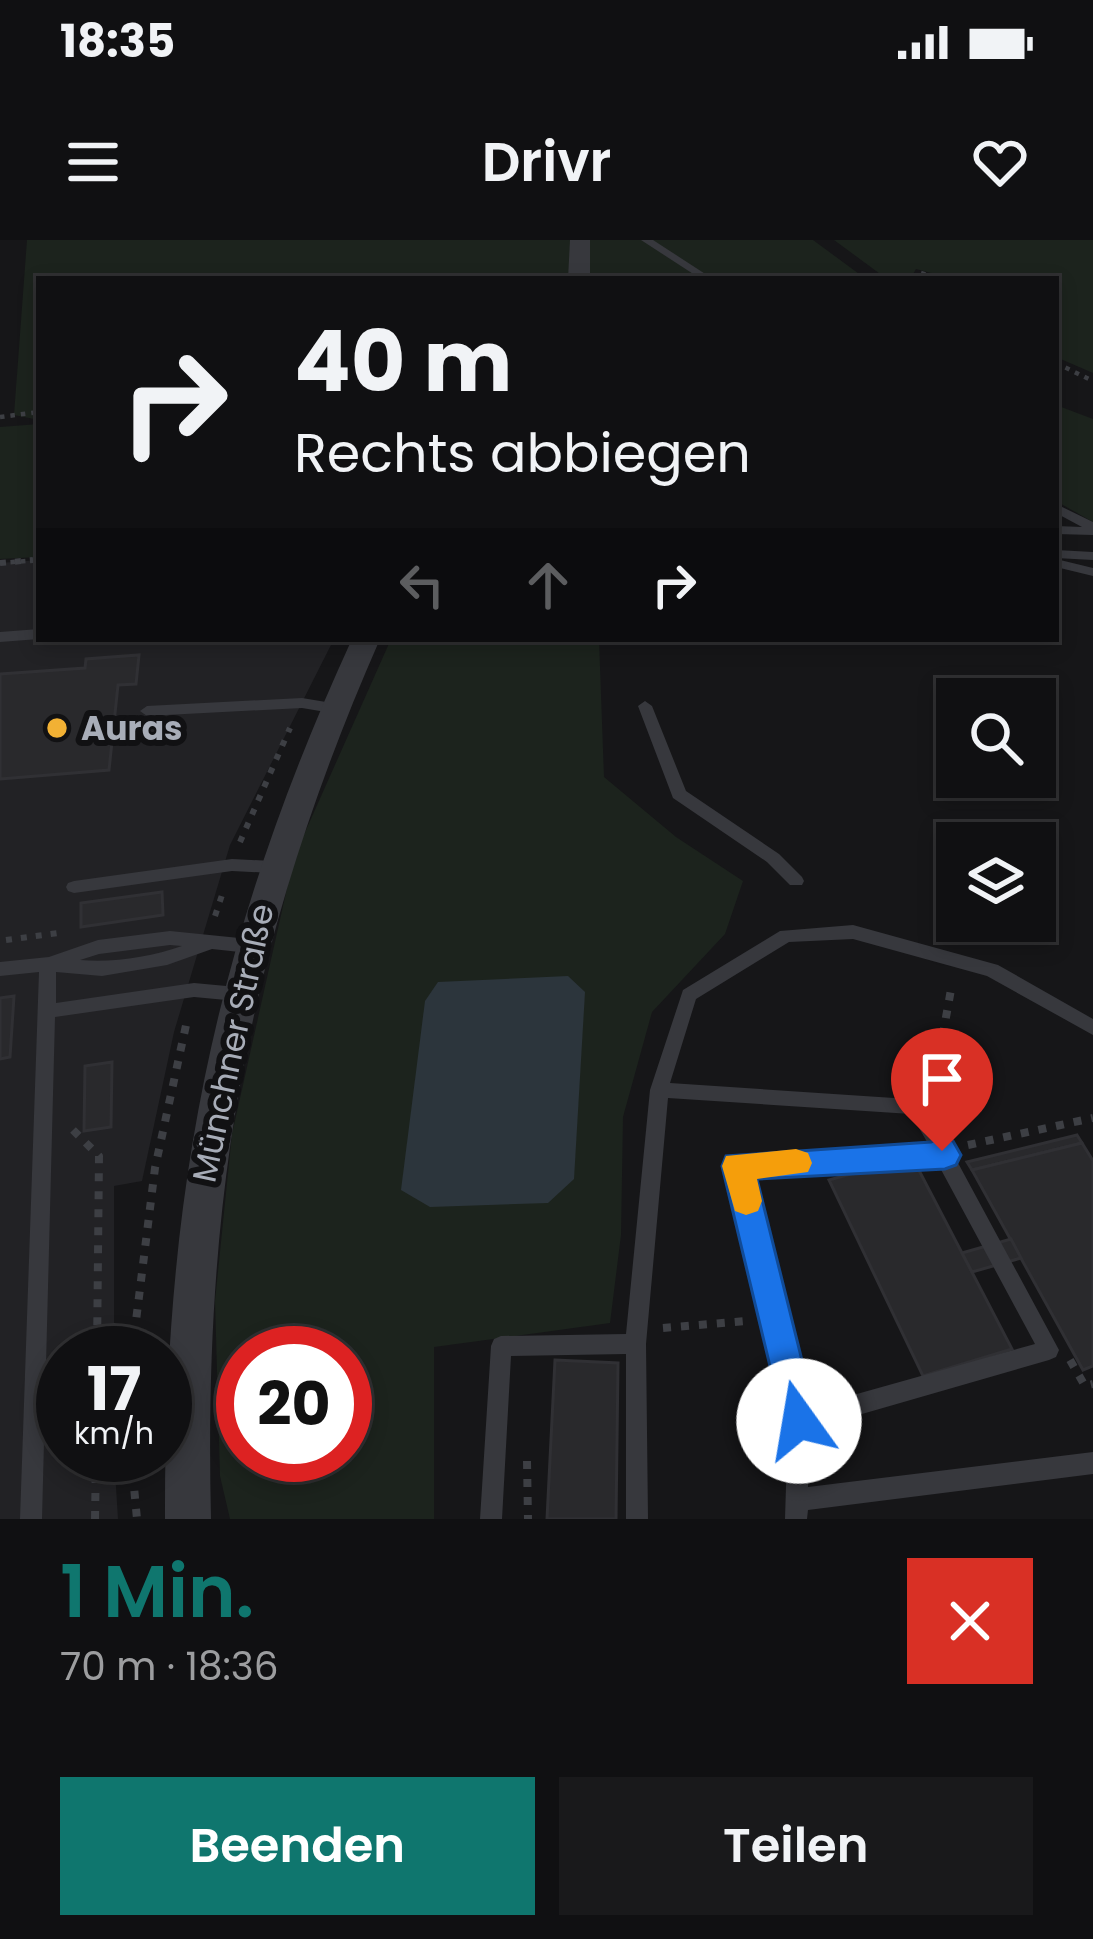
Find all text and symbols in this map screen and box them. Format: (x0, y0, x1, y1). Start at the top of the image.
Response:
text: 18:35 (60, 10, 175, 73)
text: Drivr (482, 124, 611, 200)
icon: menu (60, 129, 126, 195)
icon: heart (967, 129, 1033, 195)
text: 40 m (294, 303, 512, 420)
icon: right (96, 324, 252, 480)
text: Rechts abbiegen (294, 415, 751, 491)
icon: left (389, 552, 455, 618)
icon: ahead (515, 552, 581, 618)
icon: right (641, 552, 707, 618)
map controls (936, 678, 1056, 942)
button: search (936, 678, 1056, 798)
place label: Auras (81, 705, 183, 752)
marker: Auras (44, 715, 70, 741)
button: layers (936, 822, 1056, 942)
street label: Münchner Straße (181, 899, 285, 1187)
pin (891, 1028, 993, 1151)
icon: arrive (909, 1046, 975, 1112)
speed limit sign: 20 (216, 1326, 372, 1482)
text: 17 (87, 1347, 141, 1431)
position arrow (736, 1358, 862, 1484)
text: km/h (74, 1412, 154, 1455)
text: 1 Min. (60, 1541, 254, 1642)
button: close (907, 1558, 1033, 1684)
text: 70 m · 18:36 (60, 1639, 279, 1694)
button: Beenden (60, 1777, 535, 1915)
button: Teilen (559, 1777, 1033, 1915)

